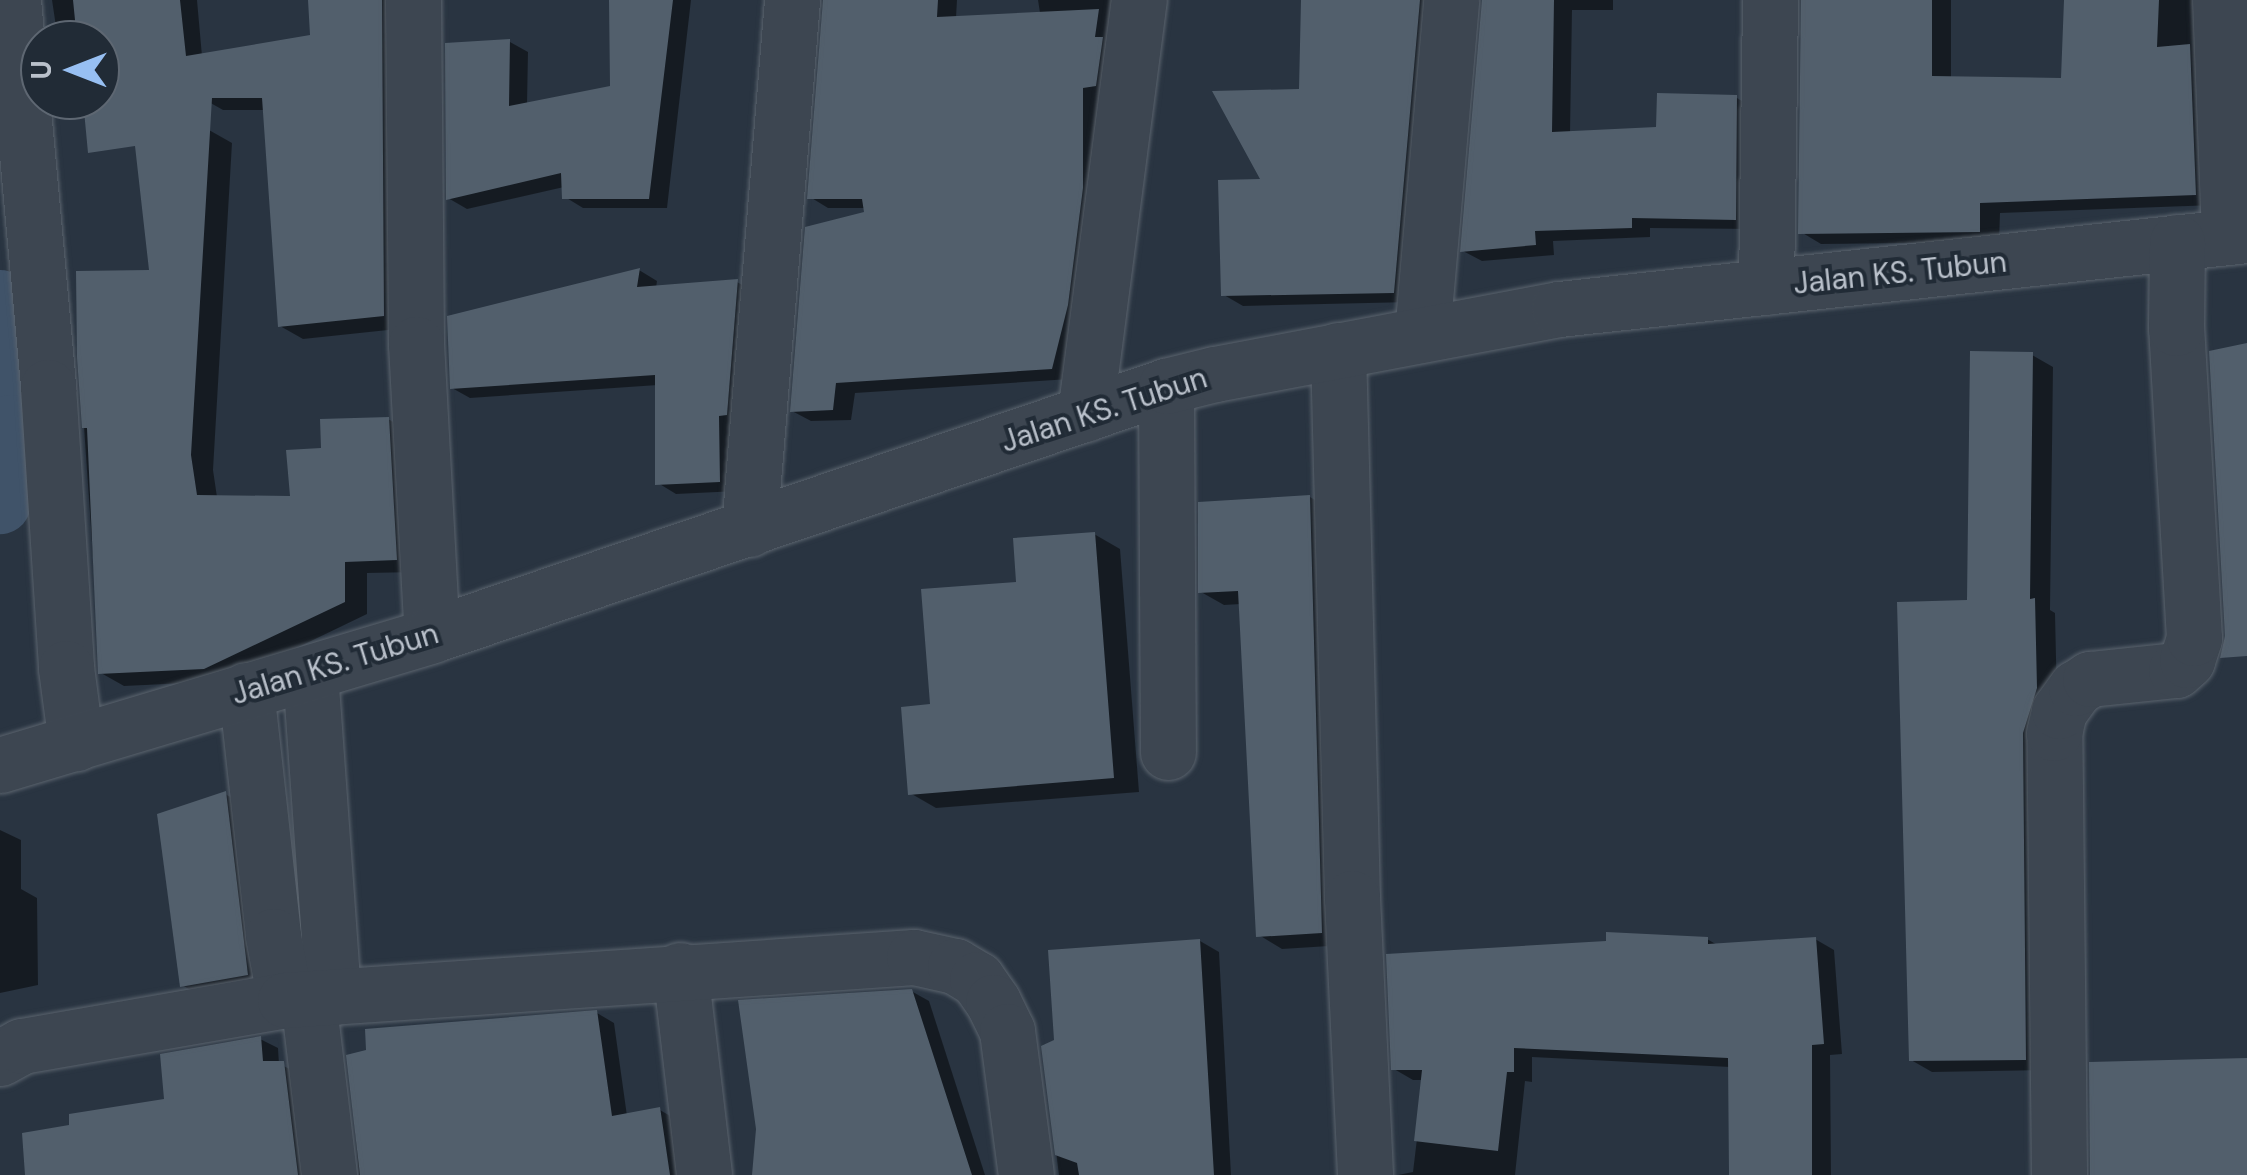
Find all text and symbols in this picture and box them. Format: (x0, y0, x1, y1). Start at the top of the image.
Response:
north arrow (20, 20, 120, 120)
text: U (23, 60, 60, 80)
street label: Jalan KS. Tubun (1792, 244, 2008, 302)
street label: Jalan KS. Tubun (997, 360, 1211, 460)
street label: Jalan KS. Tubun (227, 615, 443, 713)

